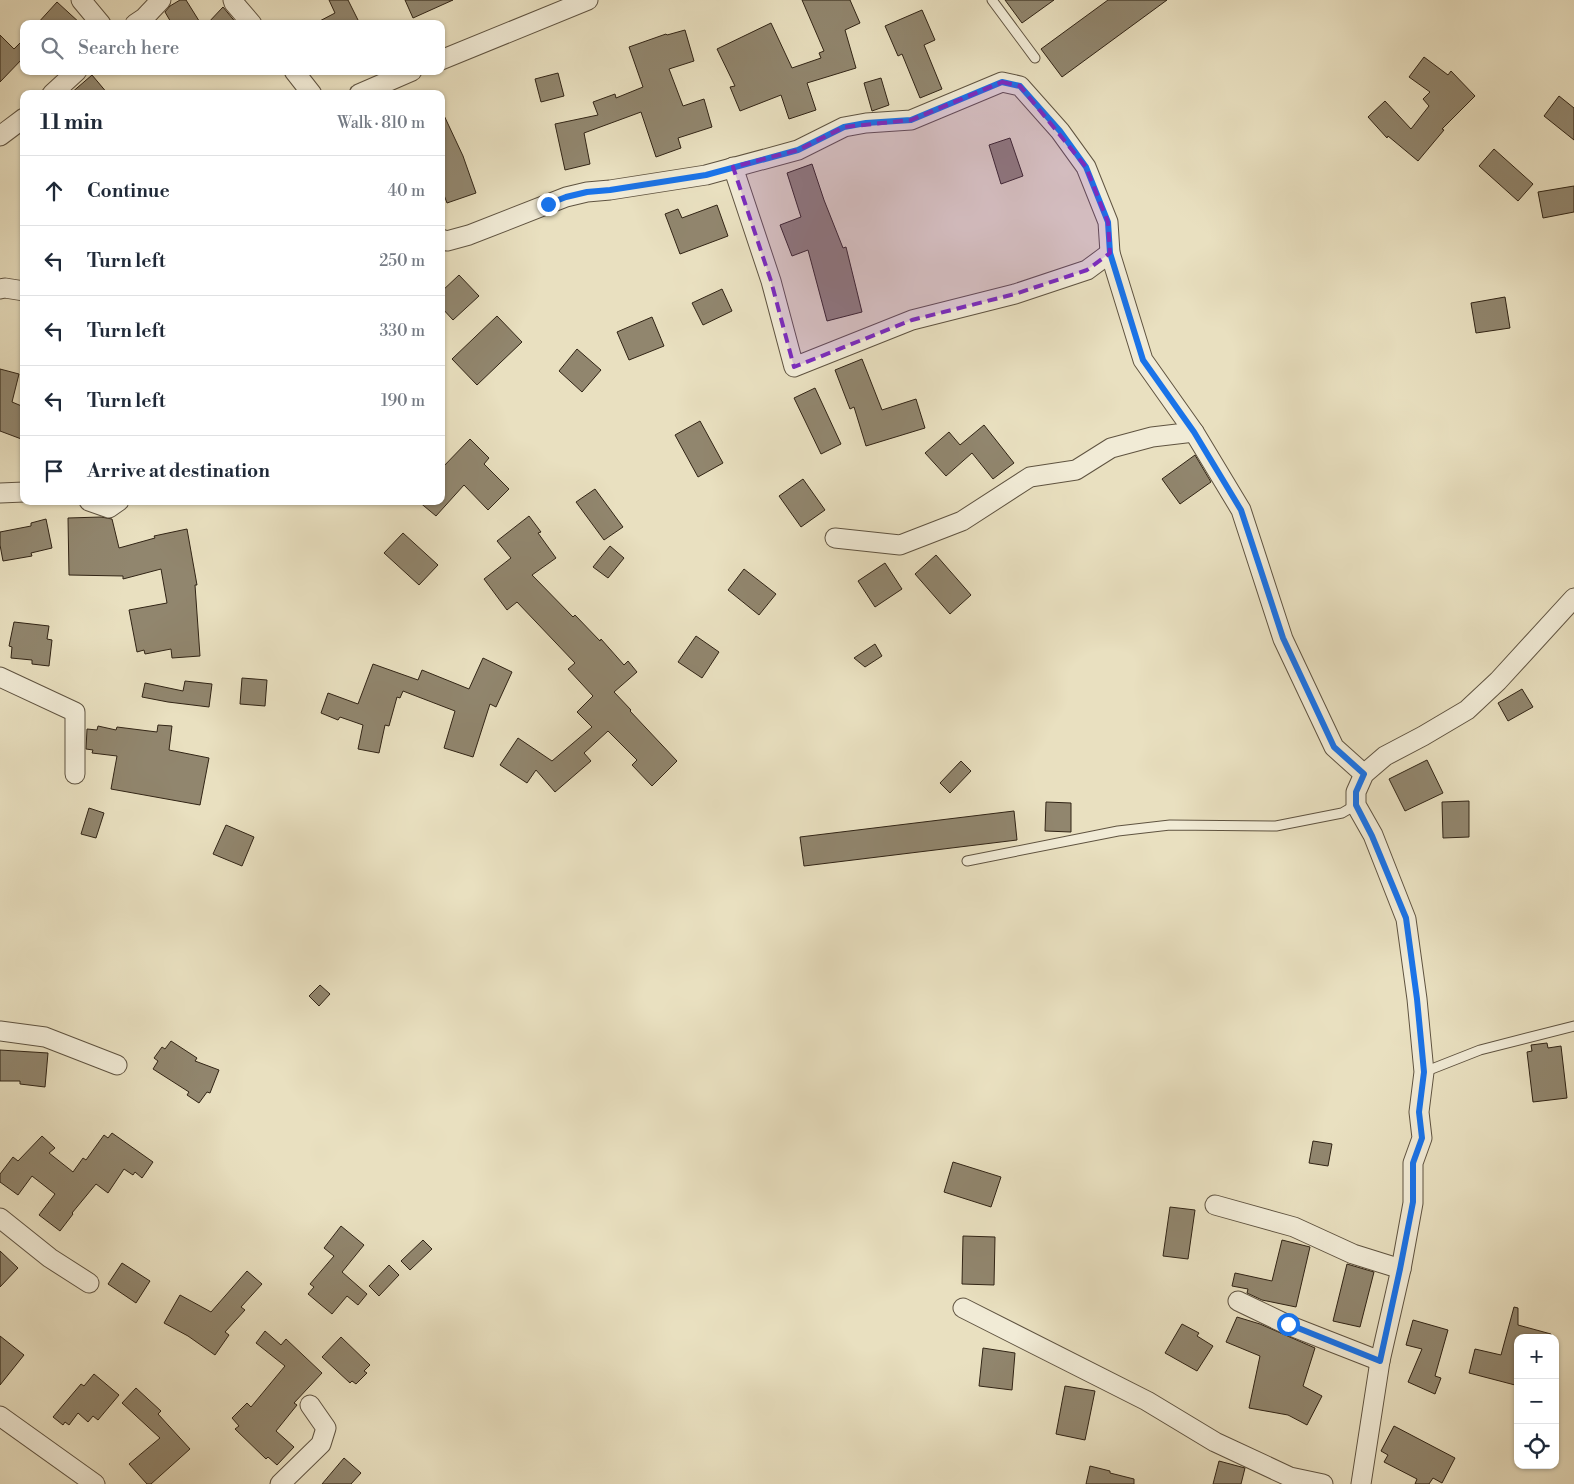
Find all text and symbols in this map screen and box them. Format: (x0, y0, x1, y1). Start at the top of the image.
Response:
search box (20, 20, 445, 75)
icon: search (38, 34, 66, 62)
text: Search here (78, 36, 179, 60)
text: 11 min (40, 110, 103, 136)
text: Walk · 810 m (337, 113, 425, 133)
icon: ahead (40, 177, 68, 205)
text: Continue (87, 179, 170, 203)
text: 40 m (388, 181, 425, 201)
route end (537, 193, 560, 216)
icon: left (40, 247, 68, 275)
text: Turn left (87, 249, 166, 273)
text: 250 m (379, 251, 425, 271)
icon: left (40, 317, 68, 345)
text: Turn left (87, 319, 166, 343)
text: 330 m (379, 321, 425, 341)
icon: left (40, 387, 68, 415)
text: Turn left (87, 389, 166, 413)
text: 190 m (381, 391, 425, 411)
icon: arrive (40, 457, 68, 485)
text: Arrive at destination (87, 459, 270, 483)
route start (1277, 1313, 1300, 1336)
map controls (1514, 1334, 1559, 1469)
button: + (1514, 1334, 1559, 1379)
button: − (1514, 1379, 1559, 1424)
button: locate (1514, 1424, 1559, 1469)

